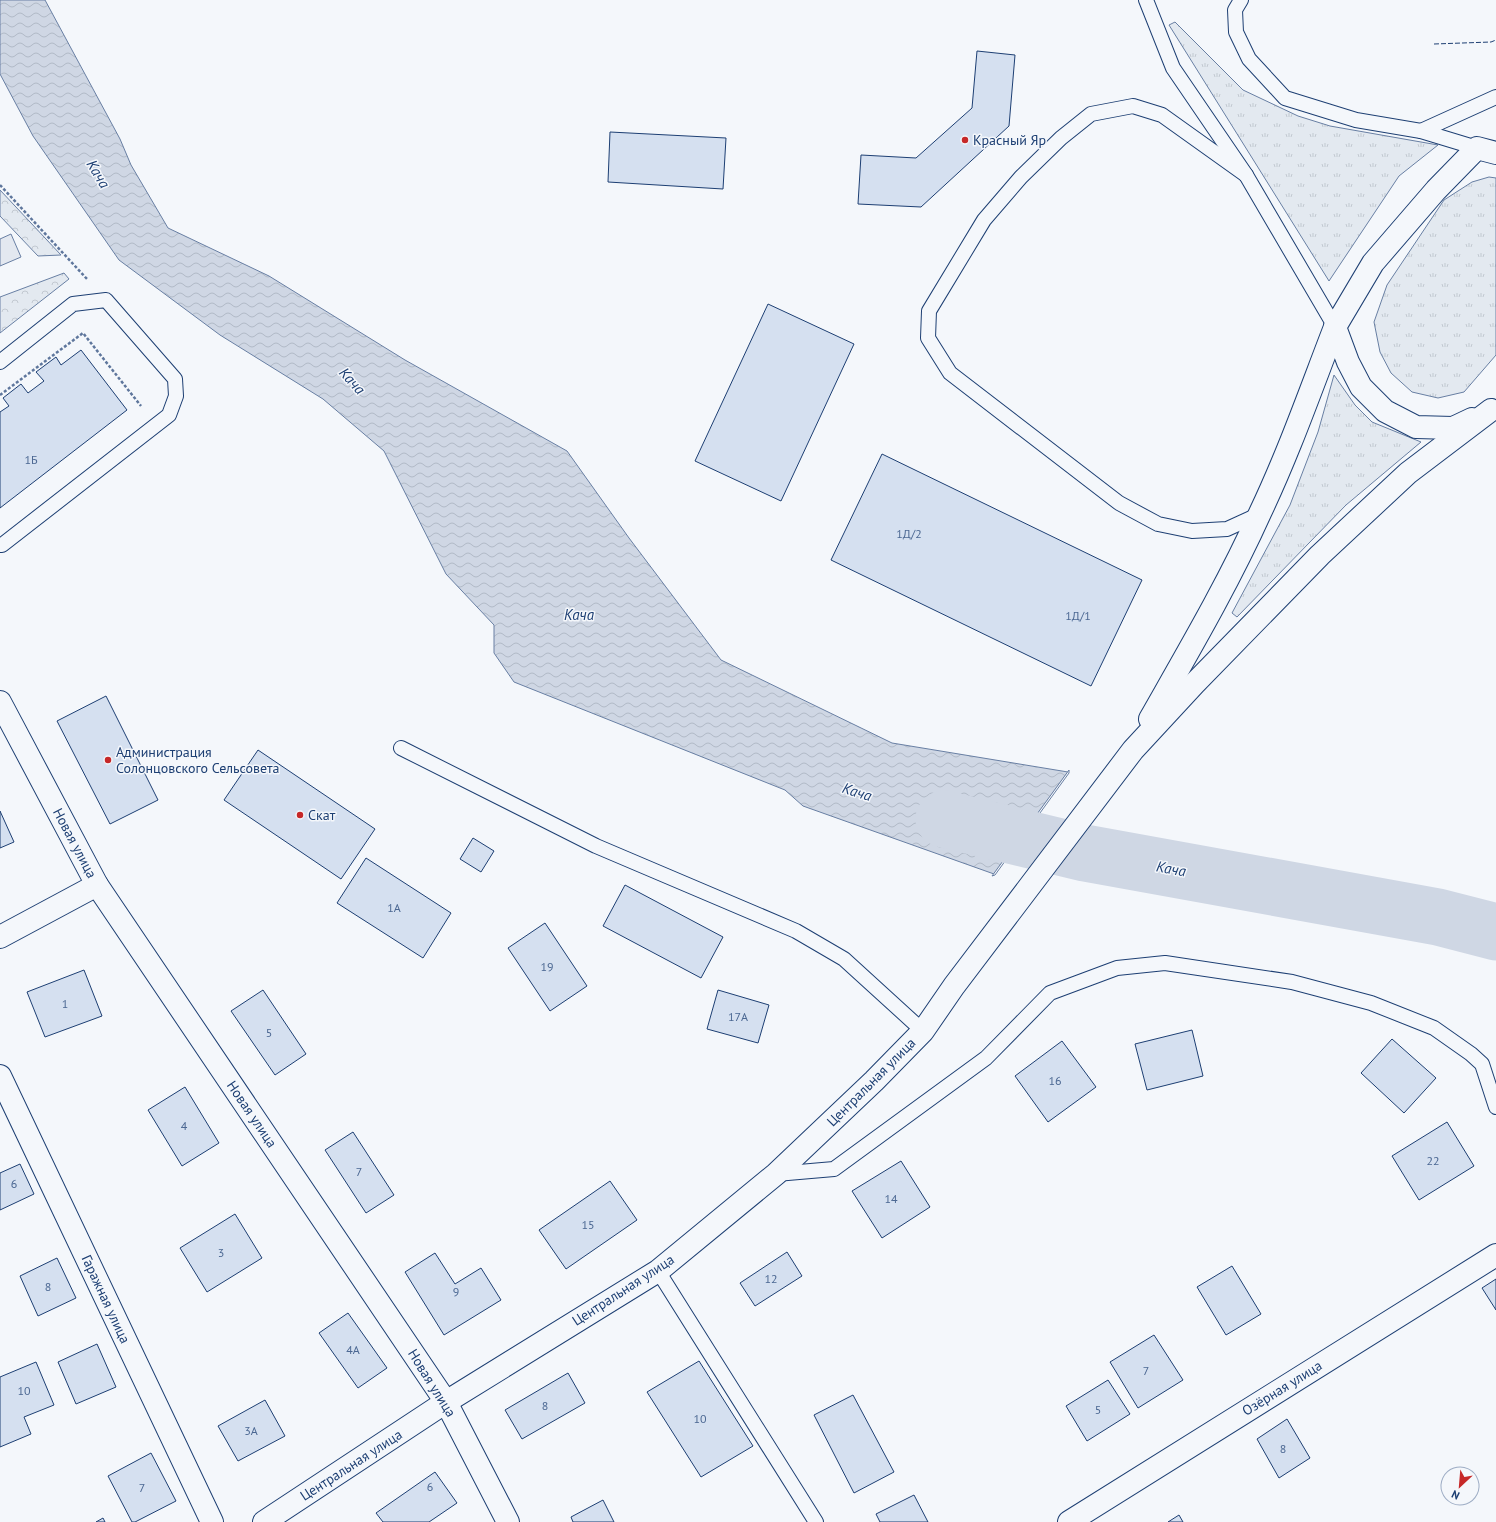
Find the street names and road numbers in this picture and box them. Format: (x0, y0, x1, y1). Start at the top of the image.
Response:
street label: Новая улица (49, 805, 101, 881)
street label: Центральная улица (823, 1034, 919, 1130)
street label: Новая улица (223, 1077, 281, 1151)
street label: Центральная улица (569, 1250, 677, 1330)
street label: Гаражная улица (78, 1252, 134, 1346)
street label: Новая улица (404, 1346, 460, 1420)
street label: Озёрная улица (1239, 1356, 1325, 1420)
street label: Центральная улица (297, 1425, 405, 1505)

